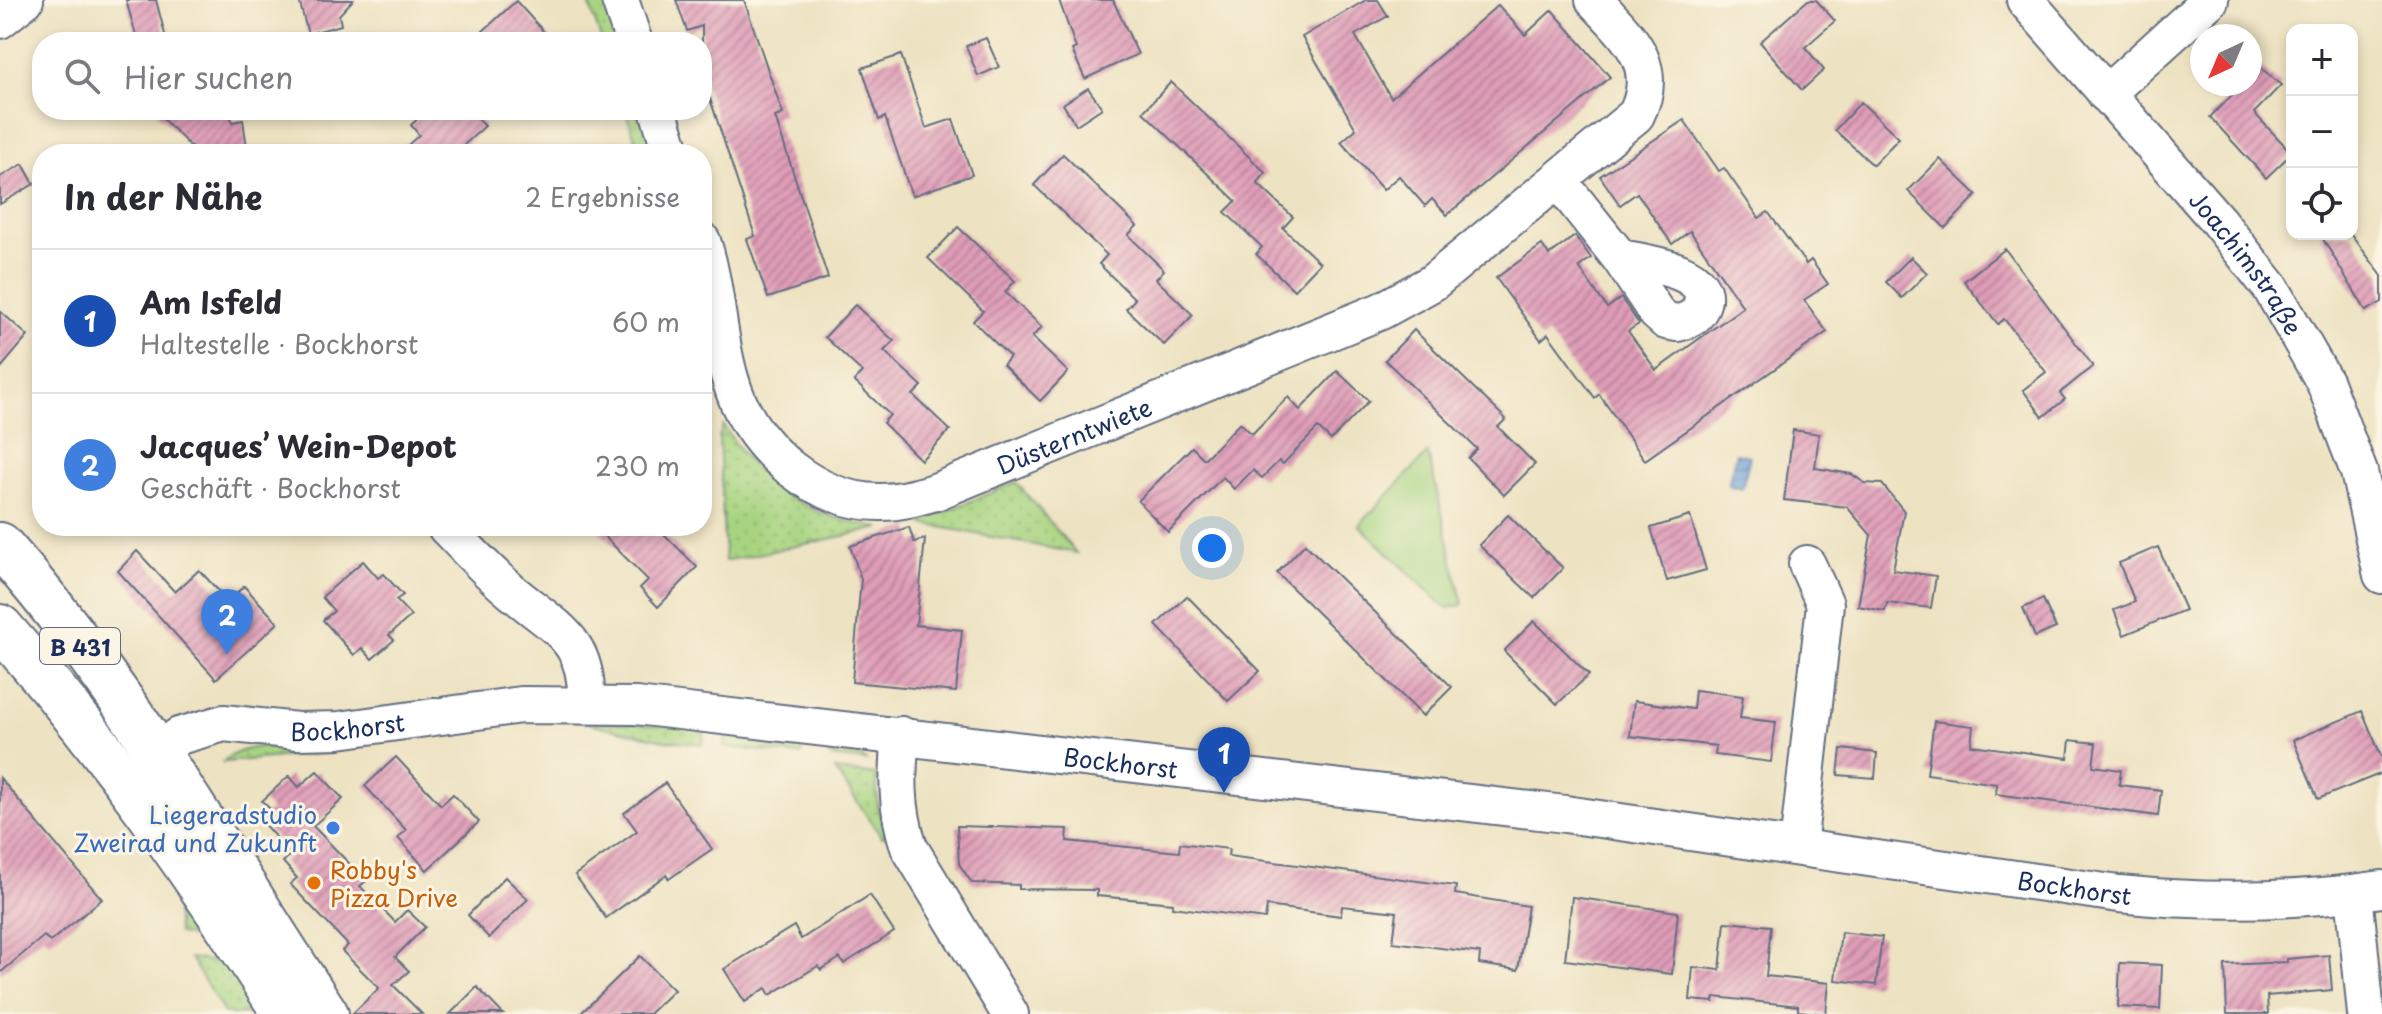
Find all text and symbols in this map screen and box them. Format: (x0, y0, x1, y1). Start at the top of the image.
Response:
north arrow (2190, 24, 2262, 96)
map controls (2286, 24, 2358, 240)
button: + (2286, 24, 2358, 96)
search box (32, 32, 712, 120)
icon: search (60, 54, 104, 98)
text: Hier suchen (124, 54, 293, 99)
button: − (2286, 96, 2358, 168)
button: locate (2286, 168, 2358, 240)
text: In der Nähe (64, 170, 262, 222)
text: 2 Ergebnisse (525, 177, 680, 216)
street label: Joachimstraße (2181, 183, 2312, 341)
text: Am Isfeld (140, 279, 282, 324)
text: 1 (84, 302, 96, 341)
text: 60 m (612, 302, 680, 341)
text: Haltestelle · Bockhorst (140, 324, 418, 363)
street label: Düsterntwiete (991, 388, 1157, 483)
text: Jacques’ Wein-Depot (140, 423, 457, 468)
text: 2 (81, 446, 99, 485)
text: 230 m (595, 446, 680, 485)
text: Geschäft · Bockhorst (140, 468, 401, 507)
your location (1192, 528, 1232, 568)
pin: 2 (201, 589, 253, 655)
road number: B 431 (40, 628, 120, 664)
street label: Bockhorst (290, 703, 407, 749)
pin: 1 (1198, 727, 1250, 793)
street label: Bockhorst (1062, 738, 1180, 787)
place label: Liegeradstudio Zweirad und Zukunft (73, 796, 317, 860)
marker: Liegeradstudio Zweirad und Zukunft (324, 819, 342, 837)
place label: Robby's Pizza Drive (330, 851, 458, 915)
street label: Bockhorst (2015, 862, 2133, 913)
marker: Robby's Pizza Drive (305, 874, 323, 892)

